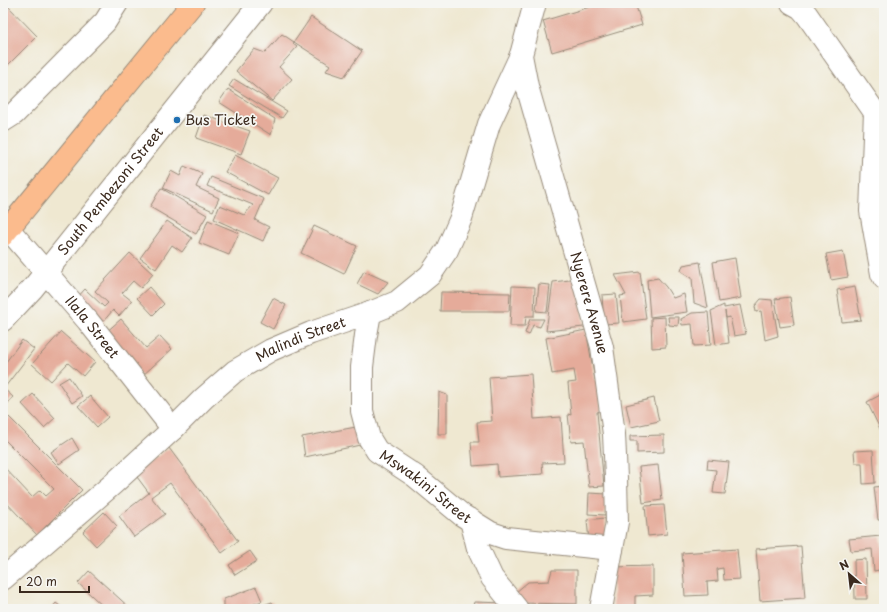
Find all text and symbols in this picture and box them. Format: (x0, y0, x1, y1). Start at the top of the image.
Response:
place label: Bus Ticket (185, 109, 256, 130)
marker: Bus Ticket (172, 115, 182, 125)
street label: South Pembezoni Street (52, 122, 168, 259)
street label: Nyerere Avenue (565, 249, 614, 355)
street label: Ilala Street (60, 291, 125, 363)
street label: Malindi Street (251, 311, 349, 367)
street label: Mswakini Street (375, 444, 476, 528)
north arrow (829, 554, 869, 594)
text: N (836, 555, 852, 574)
scale bar (20, 568, 89, 594)
text: 20 m (26, 572, 57, 590)

